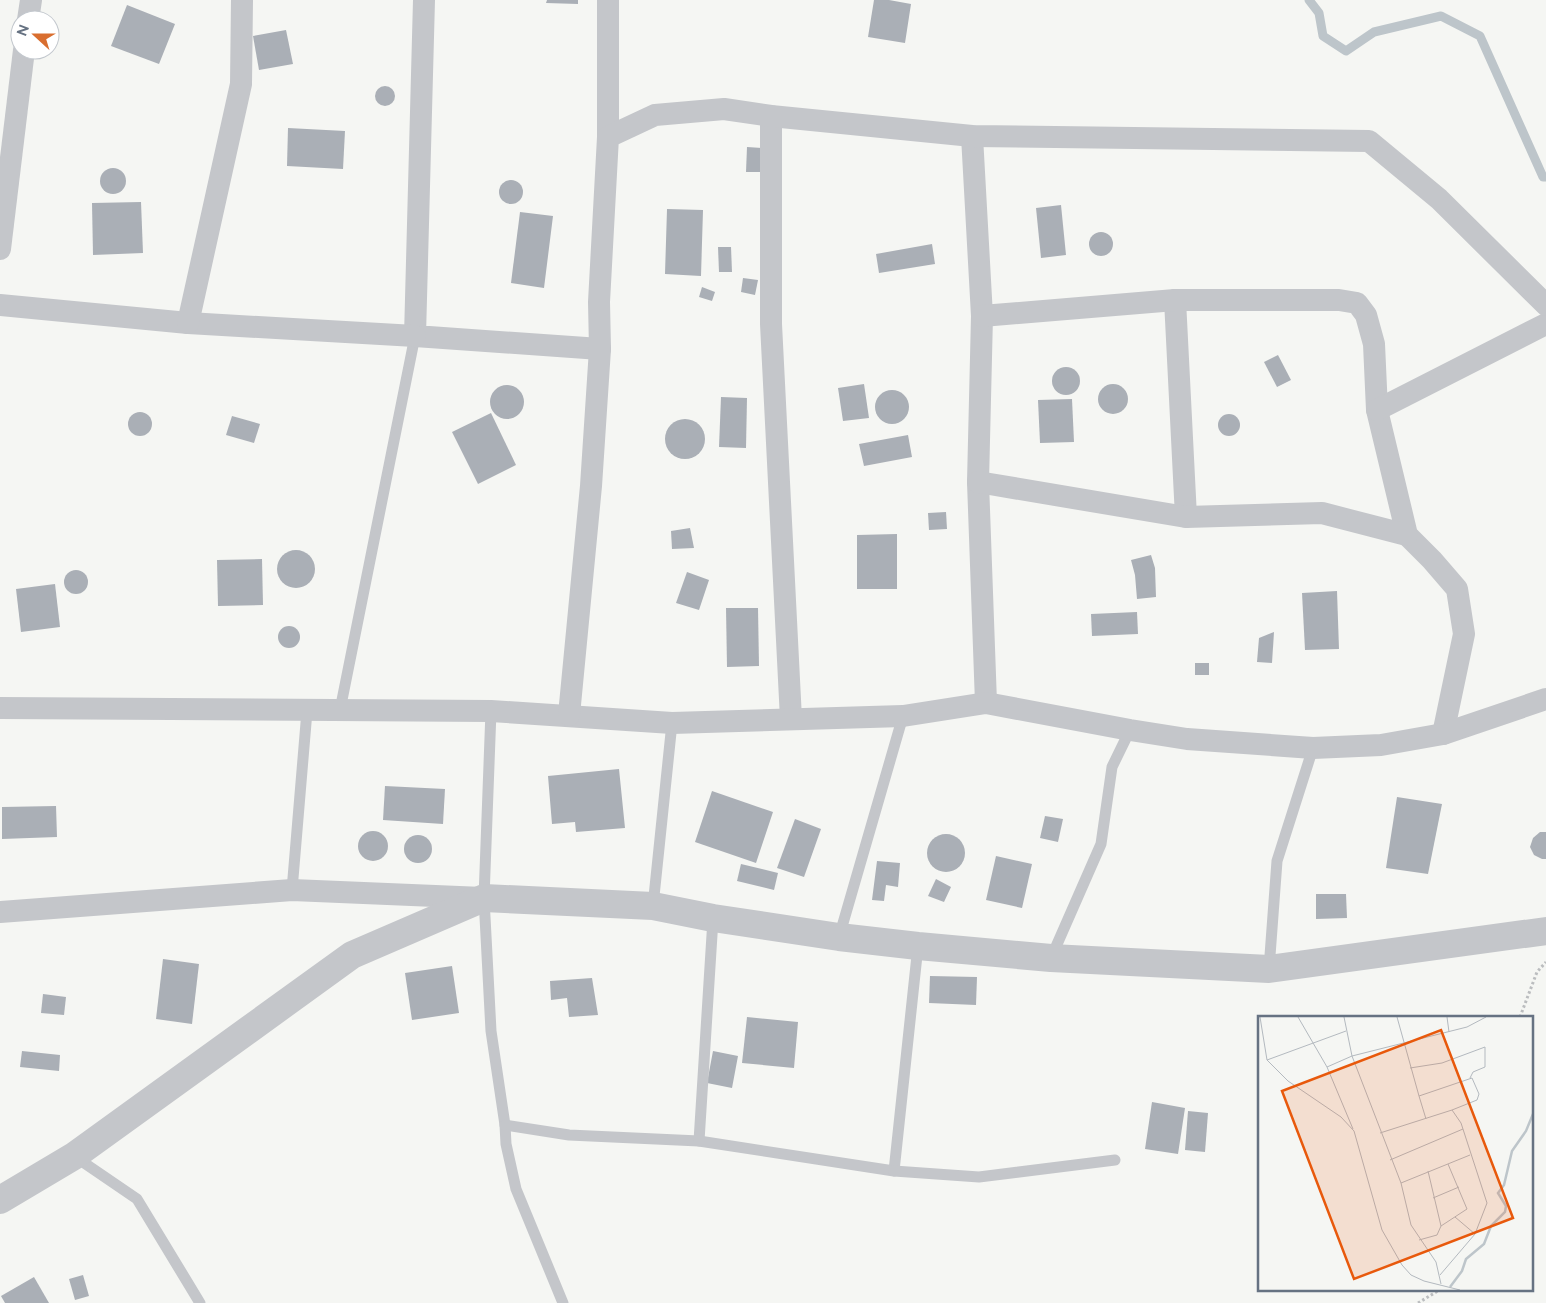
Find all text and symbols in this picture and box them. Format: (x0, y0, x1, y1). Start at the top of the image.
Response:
north arrow (10, 10, 60, 60)
text: N (13, 22, 32, 38)
inset map (1258, 1016, 1534, 1290)

